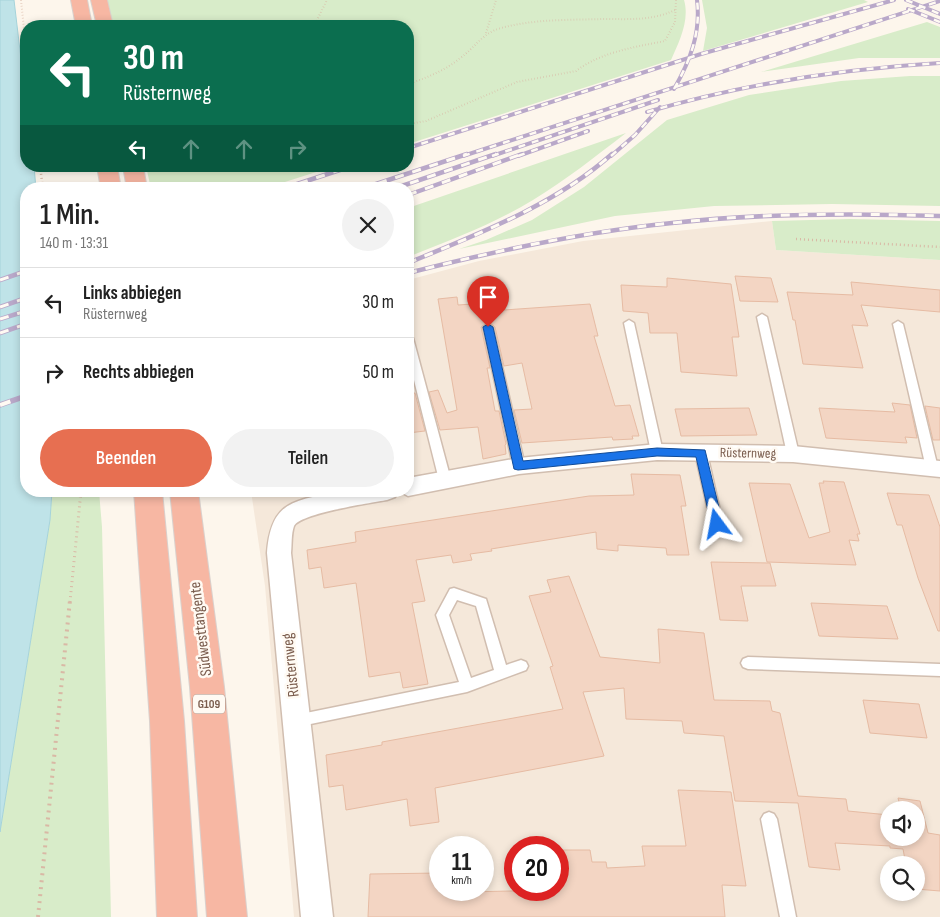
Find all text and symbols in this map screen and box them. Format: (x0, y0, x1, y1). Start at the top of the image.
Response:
text: 30 m (123, 37, 184, 80)
icon: left (40, 40, 105, 105)
text: Rüsternweg (123, 80, 211, 107)
icon: left (124, 135, 152, 163)
icon: ahead (177, 135, 205, 163)
icon: ahead (230, 135, 258, 163)
icon: right (283, 135, 311, 163)
text: 1 Min. (40, 197, 100, 233)
button: close (342, 199, 394, 251)
text: 140 m · 13:31 (40, 234, 108, 253)
pin (467, 276, 509, 327)
text: Links abbiegen (83, 282, 181, 305)
icon: arrive (474, 283, 502, 311)
icon: left (40, 289, 68, 317)
text: 30 m (362, 291, 394, 314)
text: Rüsternweg (83, 305, 147, 324)
icon: right (40, 359, 68, 387)
text: Rechts abbiegen (83, 361, 194, 384)
text: 50 m (363, 361, 394, 384)
button: Beenden (40, 429, 212, 487)
button: Teilen (222, 429, 394, 487)
street label: Rüsternweg (720, 444, 777, 462)
position arrow (690, 497, 742, 549)
street label: Südwesttangente (186, 581, 216, 677)
street label: Rüsternweg (278, 632, 304, 698)
road number: G109 (193, 694, 225, 714)
map controls (880, 801, 925, 901)
button: sound (880, 801, 925, 846)
speed limit sign: 20 (504, 836, 569, 901)
text: 11 (452, 847, 471, 878)
button: search (880, 856, 925, 901)
text: km/h (451, 873, 472, 888)

